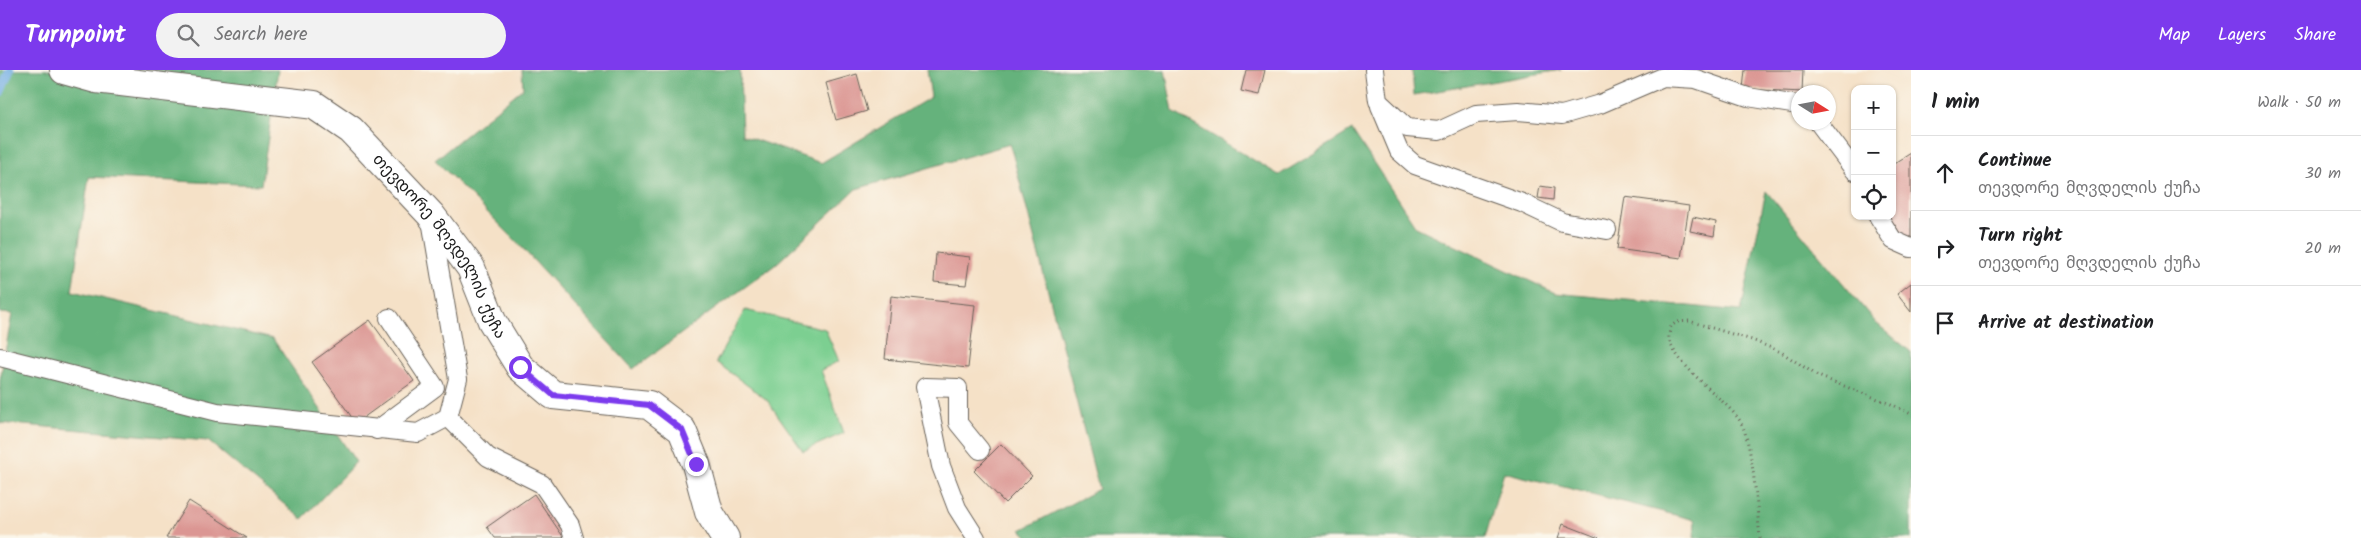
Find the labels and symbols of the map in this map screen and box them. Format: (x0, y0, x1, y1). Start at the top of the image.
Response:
north arrow (1791, 85, 1836, 130)
street label: თევდორე მღვდელის ქუჩა (367, 148, 513, 344)
route start (509, 356, 532, 379)
route end (685, 453, 708, 476)

